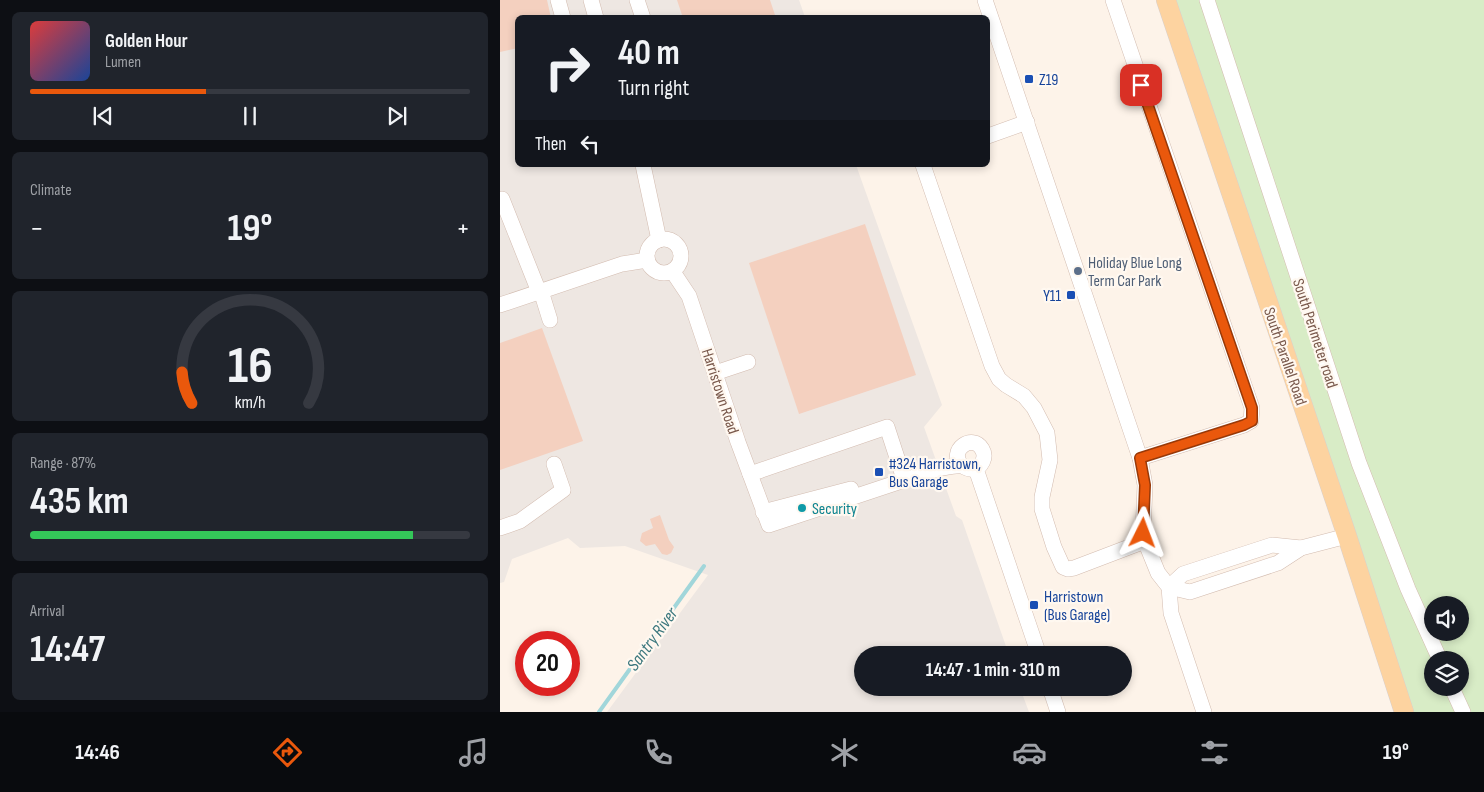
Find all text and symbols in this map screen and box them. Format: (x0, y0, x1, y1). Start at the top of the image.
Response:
text: Golden Hour (105, 30, 188, 53)
text: 40 m (618, 32, 680, 75)
icon: right (535, 35, 600, 100)
text: Lumen (105, 53, 141, 72)
pin (1120, 64, 1162, 106)
place label: Z19 (1039, 71, 1058, 90)
icon: arrive (1127, 71, 1155, 99)
marker: Z19 (1023, 73, 1035, 85)
text: Turn right (618, 75, 689, 102)
icon: previous (89, 102, 117, 130)
icon: pause (236, 102, 264, 130)
icon: next (383, 102, 411, 130)
icon: left (576, 130, 604, 158)
text: Then (535, 133, 566, 156)
text: Climate (30, 181, 72, 200)
text: 19° (228, 206, 272, 251)
text: − (30, 212, 44, 245)
text: + (456, 212, 470, 245)
place label: Holiday Blue Long Term Car Park (1088, 254, 1182, 291)
marker: Holiday Blue Long Term Car Park (1072, 265, 1084, 277)
street label: South Perimeter road (1288, 276, 1341, 391)
place label: Y11 (1043, 287, 1061, 306)
marker: Y11 (1065, 289, 1077, 301)
street label: South Parallel Road (1259, 305, 1310, 408)
text: 16 (228, 335, 272, 398)
street label: Harristown Road (697, 346, 742, 437)
text: km/h (235, 392, 265, 413)
text: Range · 87% (30, 454, 96, 473)
place label: #324 Harristown, Bus Garage (889, 455, 981, 492)
marker: #324 Harristown, Bus Garage (873, 466, 885, 478)
text: 435 km (30, 479, 129, 524)
place label: Security (812, 500, 857, 519)
marker: Security (796, 502, 808, 514)
position arrow (1116, 506, 1168, 558)
place label: Harristown (Bus Garage) (1044, 588, 1110, 625)
map controls (1424, 596, 1469, 696)
button: sound (1424, 596, 1469, 641)
marker: Harristown (Bus Garage) (1028, 599, 1040, 611)
text: Arrival (30, 602, 64, 621)
water label: Santry River (623, 603, 683, 675)
text: 14:47 (30, 627, 105, 672)
speed limit sign: 20 (515, 631, 580, 696)
button: layers (1424, 651, 1469, 696)
text: 14:47 · 1 min · 310 m (926, 659, 1060, 682)
icon: directions (270, 735, 305, 770)
icon: music (456, 735, 491, 770)
icon: phone (641, 735, 676, 770)
icon: climate (827, 735, 862, 770)
icon: car (1012, 735, 1047, 770)
icon: filters (1197, 735, 1232, 770)
text: 14:46 (75, 739, 120, 766)
text: 19° (1383, 739, 1409, 766)

